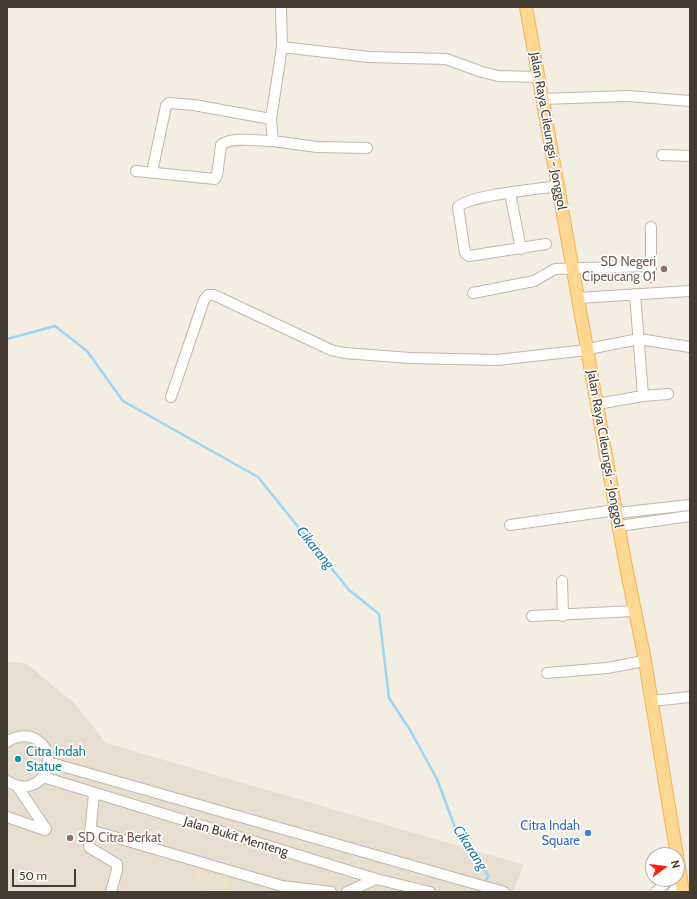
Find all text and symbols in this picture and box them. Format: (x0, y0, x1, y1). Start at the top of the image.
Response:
street label: Jalan Raya Cileungsi - Jonggol (526, 51, 570, 211)
place label: SD Negeri Cipeucang 01 (582, 254, 656, 285)
marker: SD Negeri Cipeucang 01 (659, 264, 669, 274)
street label: Jalan Raya Cileungsi - Jonggol (583, 369, 627, 529)
water label: Cikarang (293, 523, 337, 573)
place label: Citra Indah Statue (26, 744, 86, 775)
marker: Citra Indah Statue (13, 754, 23, 764)
street label: Jalan Bukit Menteng (182, 814, 290, 860)
place label: Citra Indah Square (520, 818, 580, 849)
water label: Cikarang (449, 822, 491, 874)
marker: Citra Indah Square (583, 828, 593, 838)
place label: SD Citra Berkat (78, 830, 161, 846)
marker: SD Citra Berkat (65, 833, 75, 843)
north arrow (645, 847, 685, 887)
text: N (668, 859, 683, 870)
scale bar (14, 861, 78, 887)
text: 50 m (19, 868, 47, 883)

